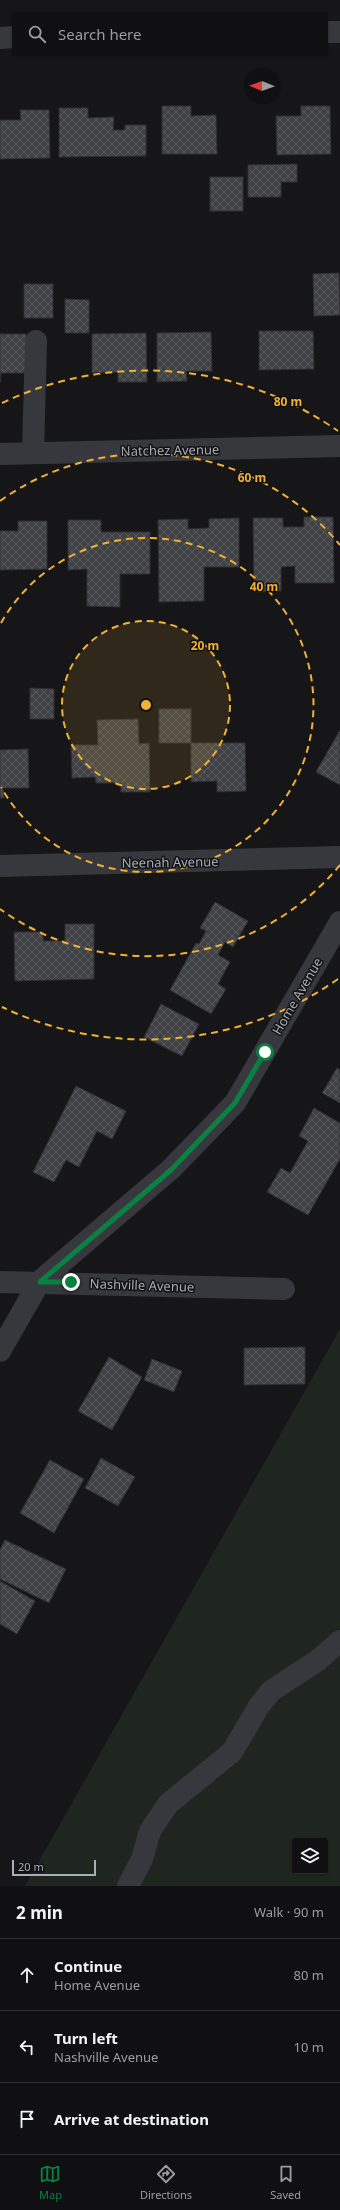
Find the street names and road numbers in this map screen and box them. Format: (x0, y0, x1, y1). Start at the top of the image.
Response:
street label: Natchez Avenue (121, 440, 219, 460)
street label: Neenah Avenue (121, 852, 219, 872)
street label: Home Avenue (268, 954, 326, 1038)
street label: Nashville Avenue (89, 1274, 195, 1296)

